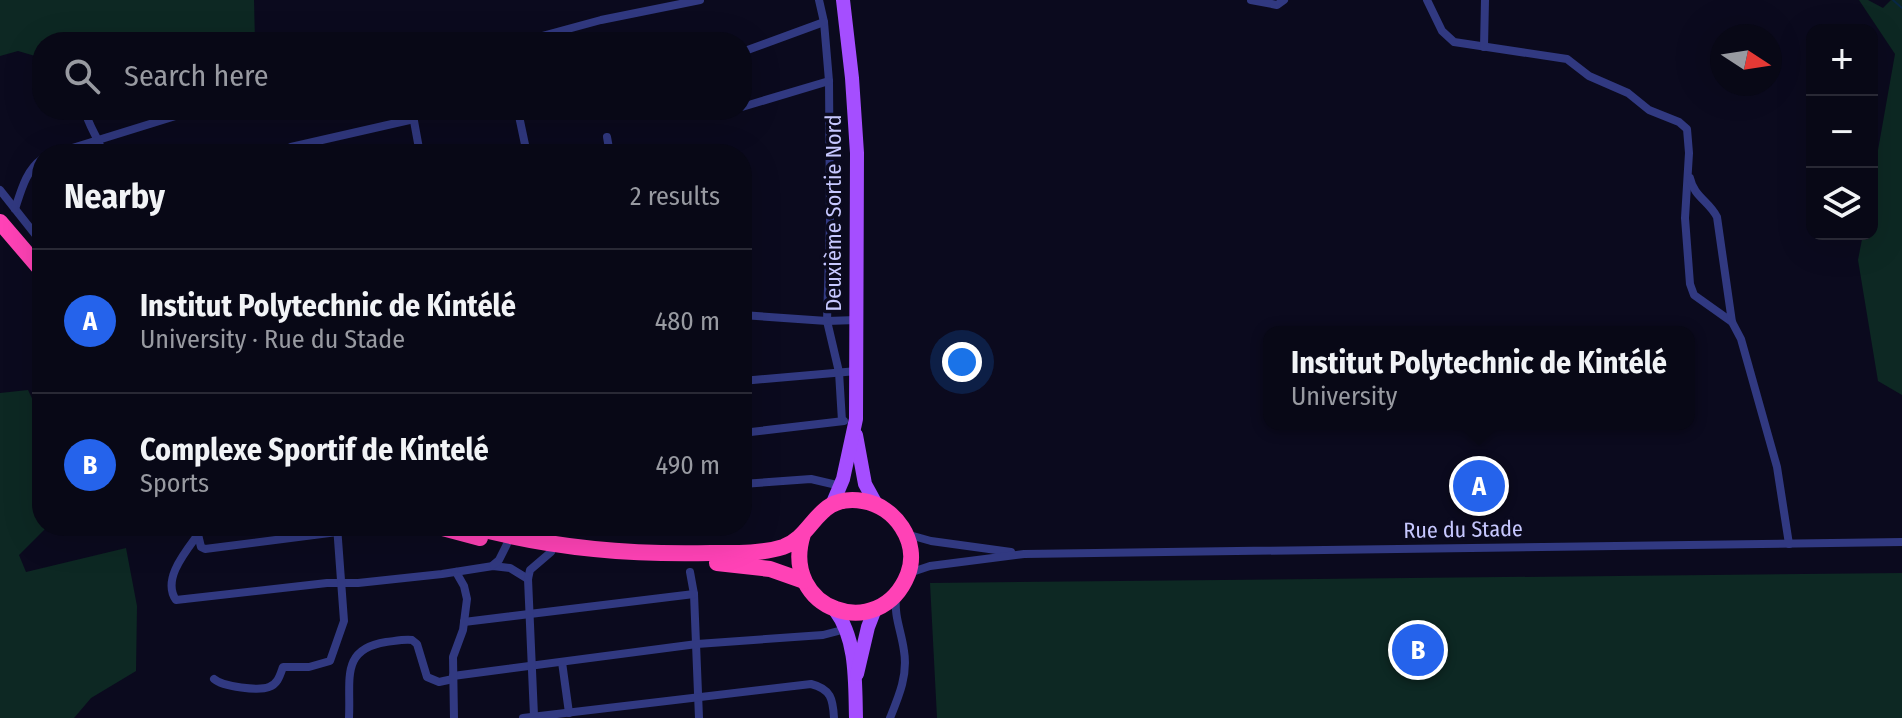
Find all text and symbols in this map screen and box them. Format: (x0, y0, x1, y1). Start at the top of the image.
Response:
north arrow (1710, 24, 1782, 96)
map controls (1806, 24, 1878, 240)
button: + (1806, 24, 1878, 96)
search box (32, 32, 752, 120)
icon: search (60, 54, 104, 98)
text: Search here (124, 58, 269, 94)
button: − (1806, 96, 1878, 168)
street label: Deuxième Sortie Nord (820, 115, 847, 311)
button: layers (1806, 168, 1878, 240)
text: Nearby (64, 176, 165, 217)
text: 2 results (630, 181, 720, 212)
text: Institut Polytechnic de Kintélé (140, 288, 516, 324)
text: A (83, 306, 97, 337)
text: 480 m (655, 306, 720, 337)
text: University · Rue du Stade (140, 324, 405, 355)
popup (1263, 326, 1695, 430)
your location (942, 342, 982, 382)
text: Institut Polytechnic de Kintélé (1291, 345, 1667, 381)
text: University (1291, 381, 1397, 412)
text: Complexe Sportif de Kintelé (140, 432, 489, 468)
text: B (83, 450, 97, 481)
text: 490 m (656, 450, 720, 481)
pin: A (1453, 456, 1505, 516)
text: Sports (140, 468, 209, 499)
street label: Rue du Stade (1403, 515, 1523, 544)
pin: B (1392, 620, 1444, 680)

